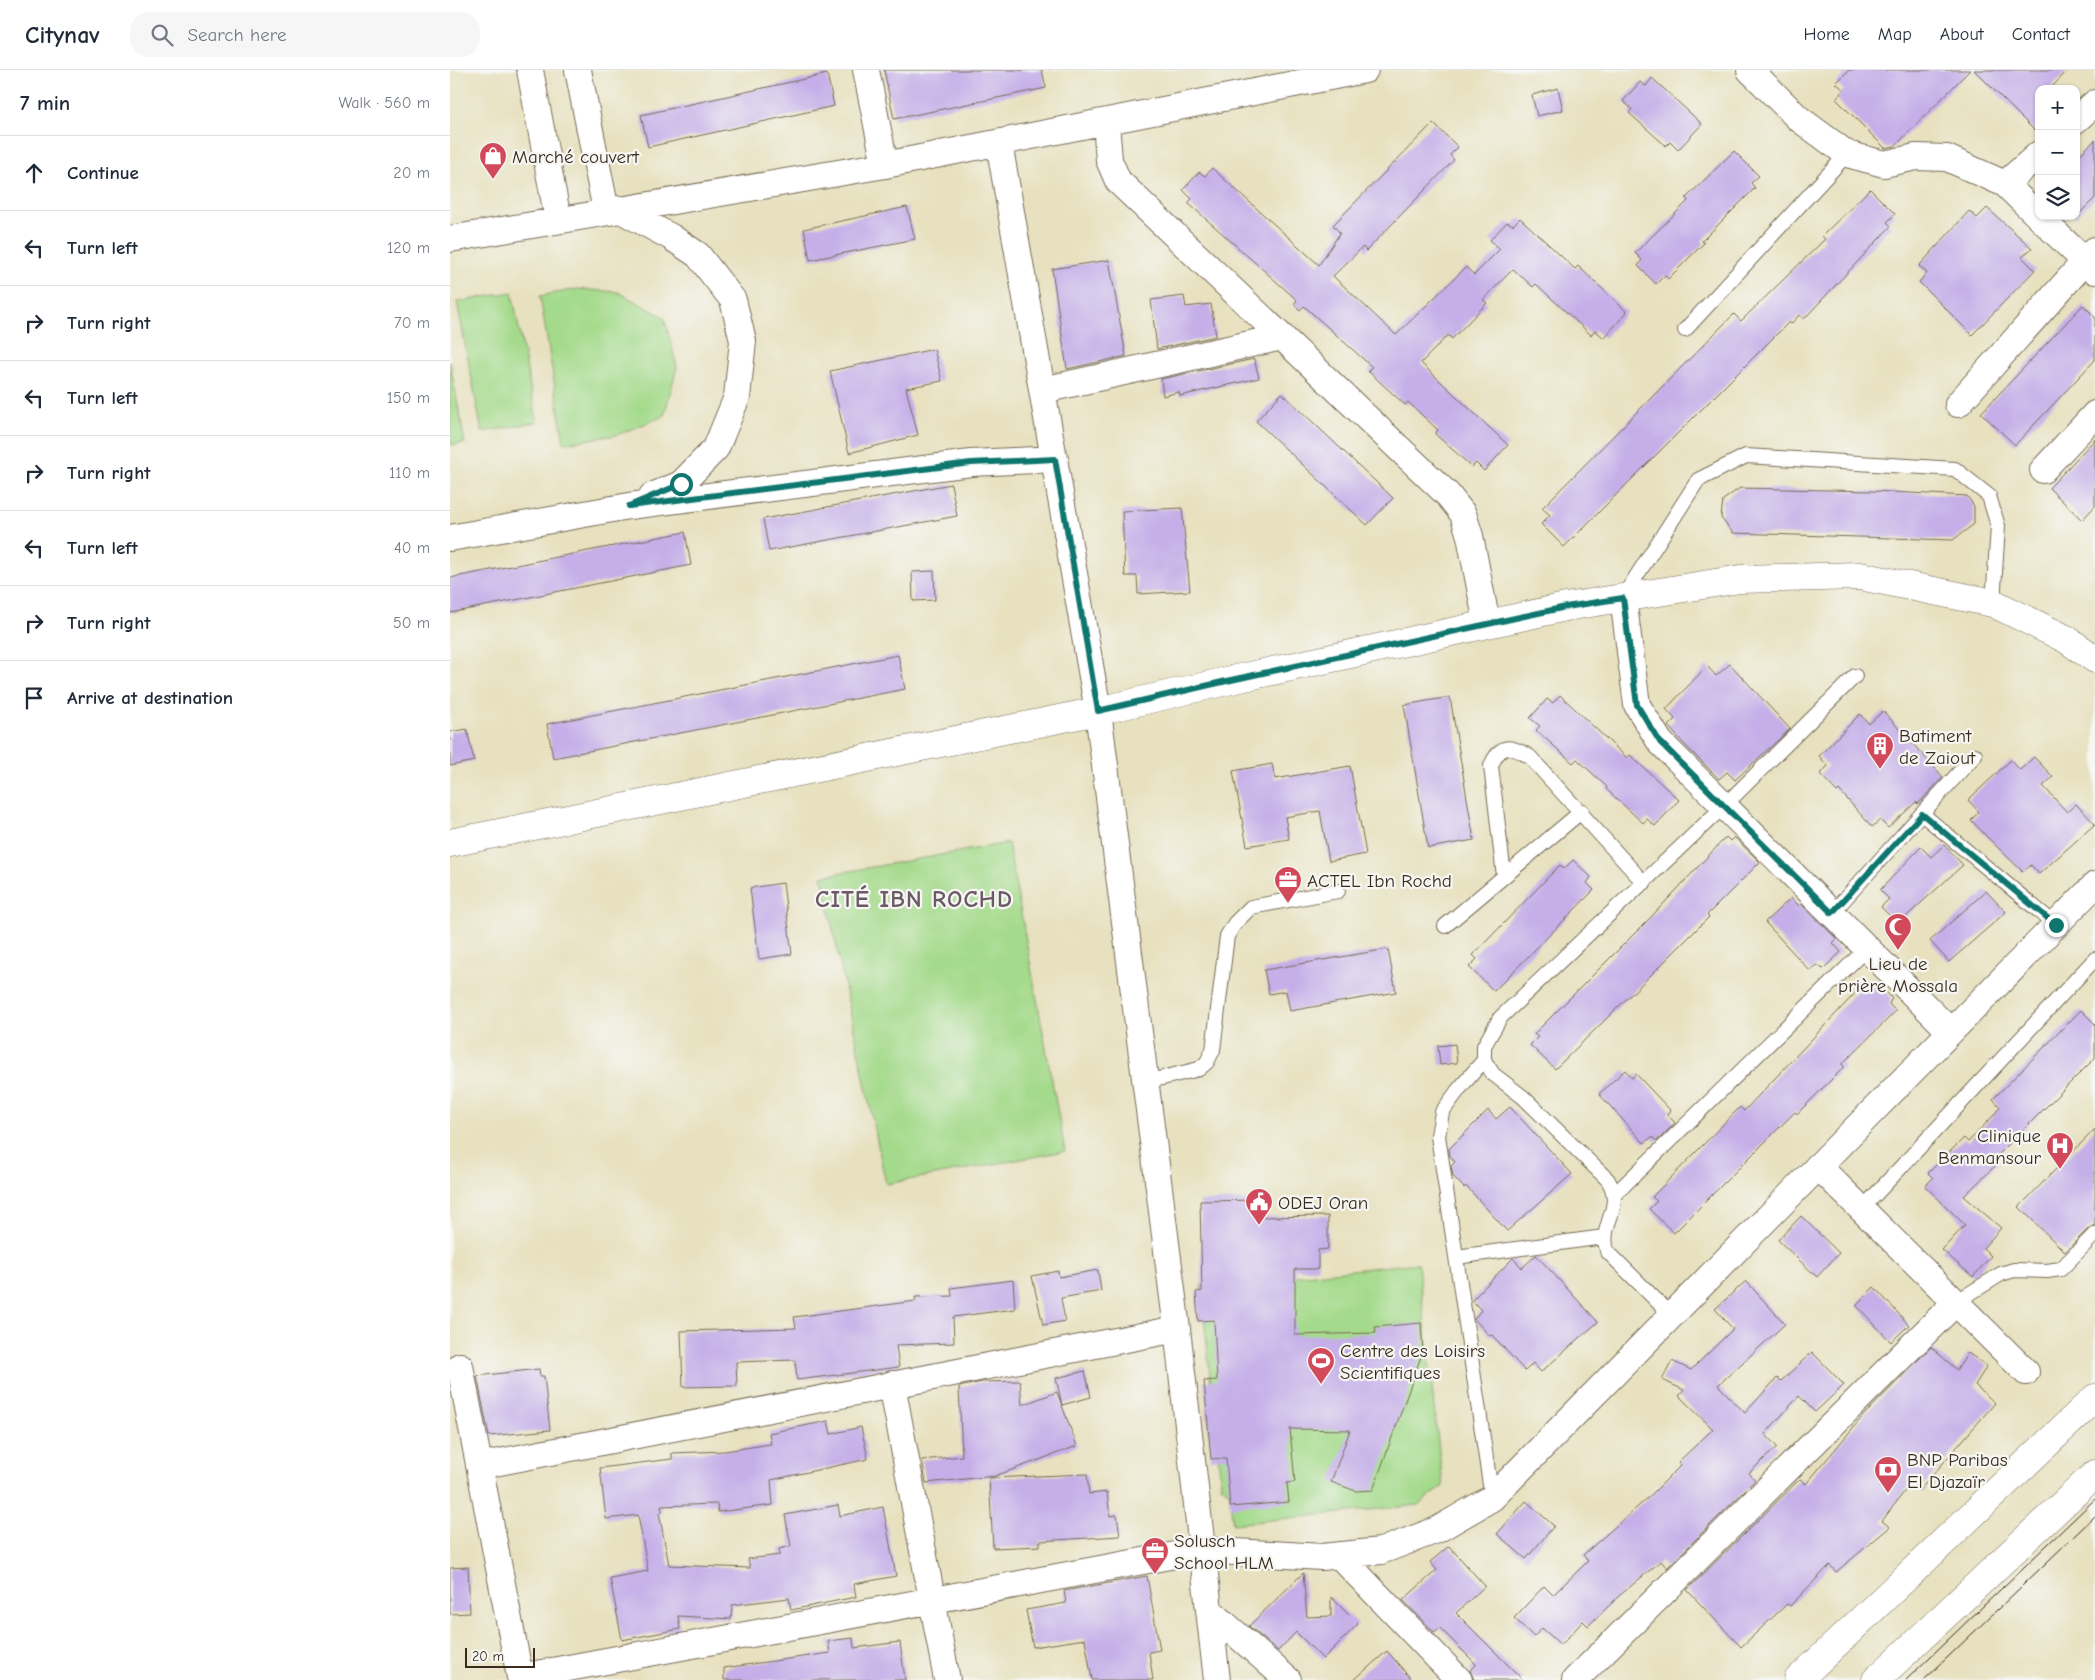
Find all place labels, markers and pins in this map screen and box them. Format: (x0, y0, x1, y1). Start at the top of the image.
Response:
shop icon: Marché couvert (478, 141, 508, 180)
place label: Marché couvert (512, 146, 639, 168)
place label: Batiment de Zaiout (1899, 725, 1976, 769)
building icon: Batiment de Zaiout (1865, 731, 1895, 770)
office icon: ACTEL Ibn Rochd (1273, 865, 1303, 904)
place label: ACTEL Ibn Rochd (1307, 870, 1452, 892)
mosque icon: Lieu de prière Mossala (1883, 912, 1913, 951)
place label: Lieu de prière Mossala (1838, 953, 1958, 997)
place label: Clinique Benmansour (1938, 1125, 2041, 1169)
hospital icon: Clinique Benmansour (2045, 1131, 2075, 1170)
public building icon: ODEJ Oran (1244, 1187, 1274, 1226)
place label: ODEJ Oran (1278, 1192, 1368, 1214)
place label: Centre des Loisirs Scientifiques (1340, 1340, 1485, 1384)
sports icon: Centre des Loisirs Scientifiques (1306, 1346, 1336, 1385)
place label: BNP Paribas El Djazaïr (1907, 1449, 2008, 1493)
bank icon: BNP Paribas El Djazaïr (1873, 1455, 1903, 1494)
place label: Solusch School HLM (1174, 1530, 1274, 1574)
office icon: Solusch School HLM (1140, 1536, 1170, 1575)

